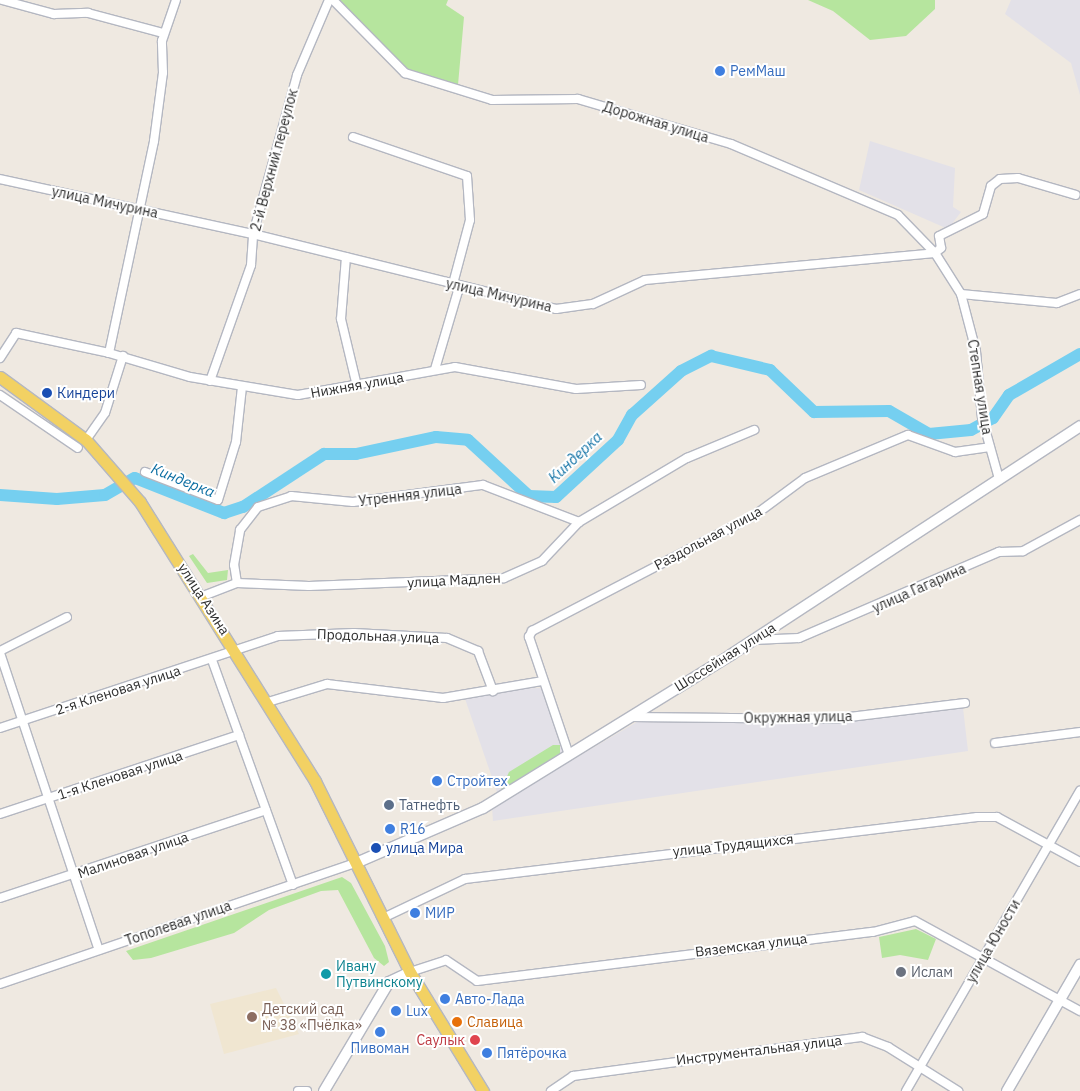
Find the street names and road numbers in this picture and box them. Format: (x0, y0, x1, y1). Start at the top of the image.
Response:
street label: 2-й Верхний переулок (247, 87, 301, 233)
street label: Дорожная улица (601, 98, 711, 146)
street label: улица Мичурина (50, 183, 160, 221)
street label: улица Мичурина (444, 275, 554, 315)
street label: Степная улица (964, 338, 996, 436)
street label: Нижняя улица (309, 369, 405, 401)
street label: Утренняя улица (357, 480, 463, 510)
street label: Раздольная улица (651, 503, 765, 573)
street label: улица Азина (175, 560, 233, 638)
street label: улица Гагарина (870, 560, 968, 616)
street label: улица Мадлен (407, 569, 501, 591)
street label: Шоссейная улица (671, 619, 779, 695)
street label: Продольная улица (317, 625, 439, 647)
street label: 2-я Кленовая улица (53, 662, 183, 718)
street label: Окружная улица (744, 708, 852, 726)
street label: 1-я Кленовая улица (55, 747, 185, 803)
street label: Малиновая улица (75, 828, 191, 882)
street label: улица Трудящихся (672, 830, 794, 860)
street label: улица Юности (962, 896, 1024, 986)
street label: Тополевая улица (123, 897, 233, 949)
street label: Вяземская улица (694, 930, 808, 960)
street label: Инструментальная улица (675, 1031, 843, 1069)

